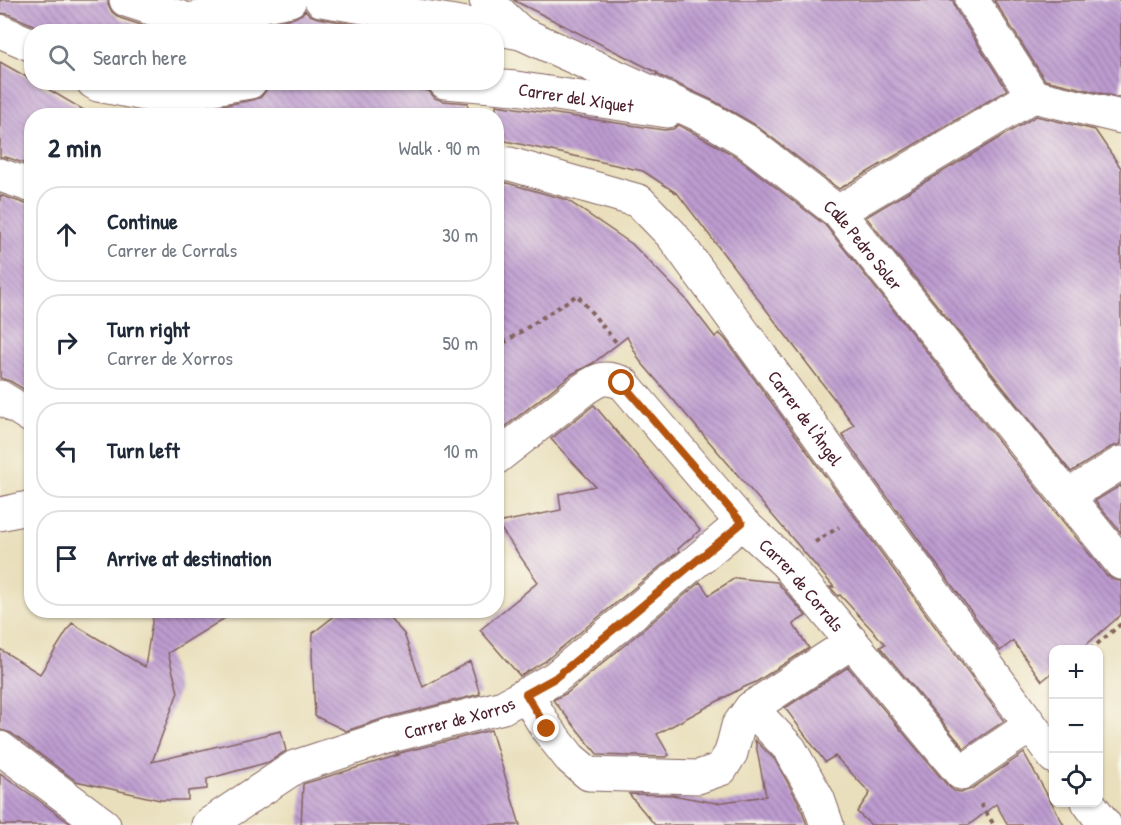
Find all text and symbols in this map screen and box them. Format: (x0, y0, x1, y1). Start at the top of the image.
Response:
search box (24, 24, 504, 90)
icon: search (45, 41, 78, 74)
text: Search here (93, 42, 187, 72)
street label: Carrer del Xiquet (517, 76, 636, 118)
text: 2 min (48, 130, 101, 165)
text: Walk · 90 m (399, 134, 480, 161)
street label: Calle Pedro Soler (819, 193, 909, 295)
text: Continue (107, 206, 178, 236)
icon: ahead (50, 218, 83, 251)
text: 30 m (442, 221, 478, 248)
text: Carrer de Corrals (107, 236, 237, 263)
text: Turn right (107, 314, 190, 344)
icon: right (50, 326, 83, 359)
text: 50 m (442, 329, 478, 356)
text: Carrer de Xorros (107, 344, 233, 371)
street label: Carrer de l'Àngel (763, 365, 849, 470)
route start (608, 369, 634, 395)
icon: left (50, 434, 83, 467)
text: Turn left (107, 435, 180, 465)
text: 10 m (444, 437, 478, 464)
street label: Carrer de Corrals (754, 532, 850, 637)
icon: arrive (50, 542, 83, 575)
text: Arrive at destination (107, 543, 272, 573)
map controls (1049, 645, 1103, 807)
button: + (1049, 645, 1103, 699)
street label: Carrer de Xorros (401, 690, 519, 745)
button: − (1049, 699, 1103, 753)
route end (533, 715, 559, 741)
button: locate (1049, 753, 1103, 807)

